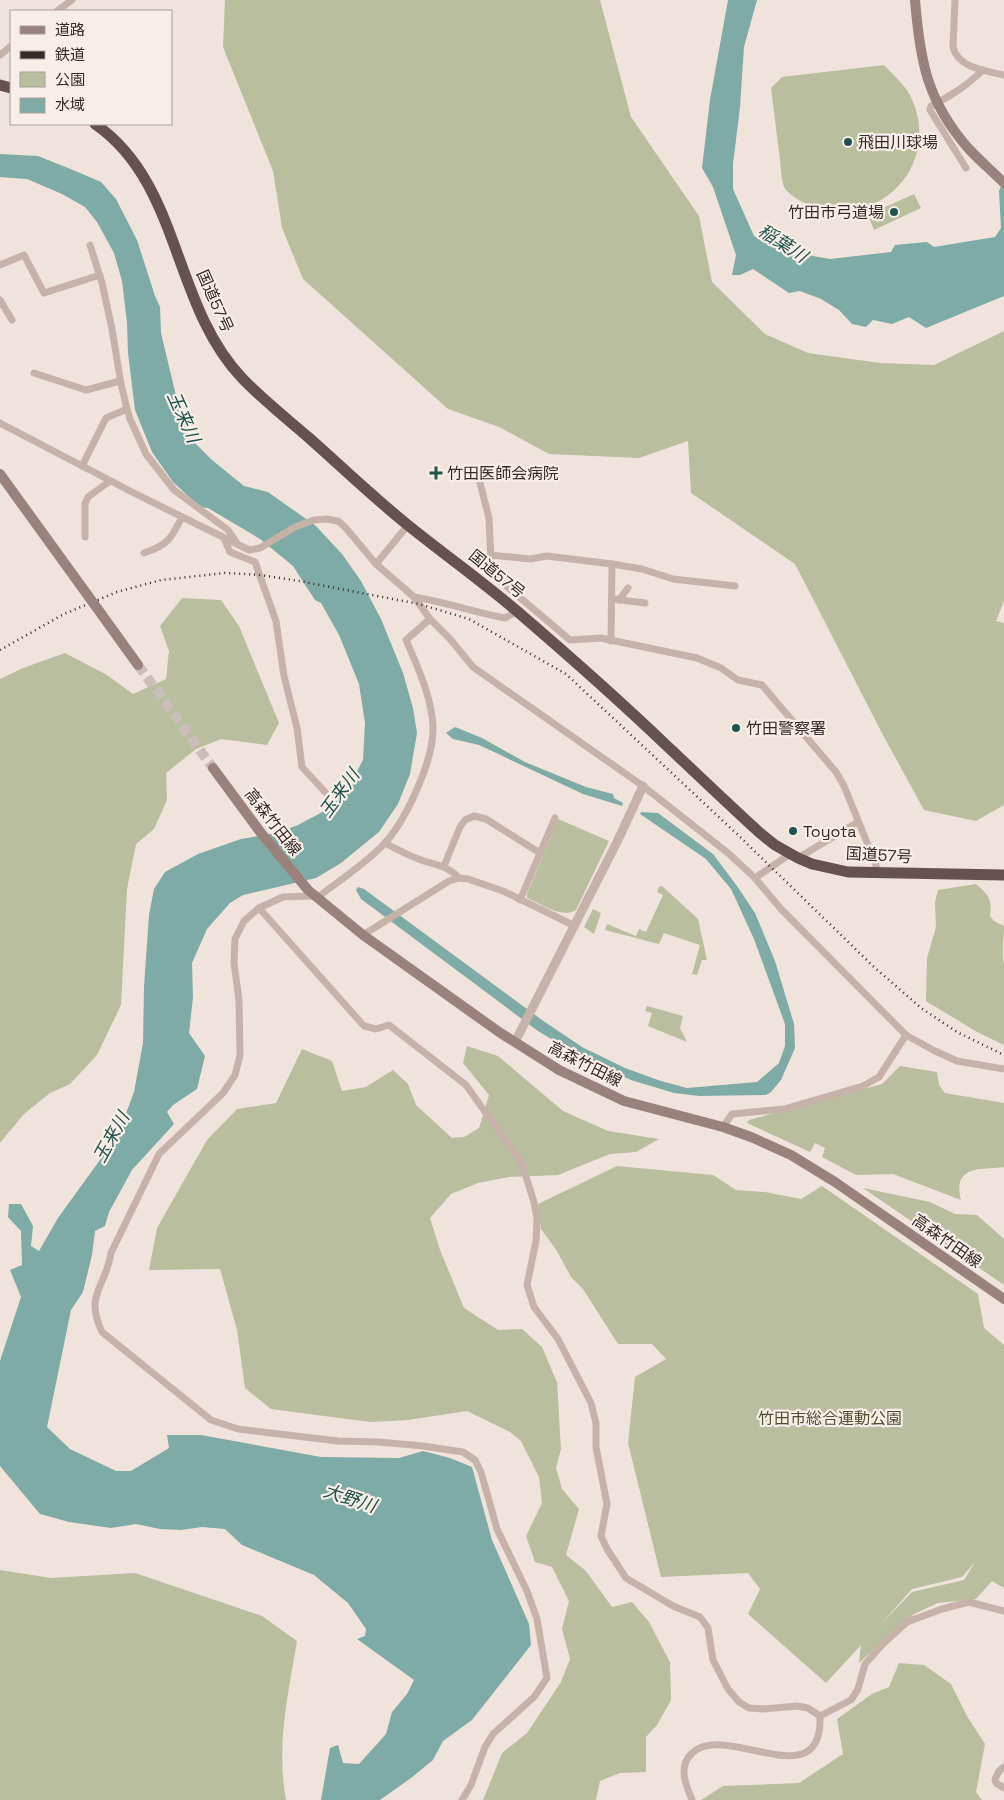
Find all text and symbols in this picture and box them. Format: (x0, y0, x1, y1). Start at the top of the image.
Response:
legend (10, 10, 172, 125)
text: 道路 (55, 20, 85, 39)
text: 鉄道 (55, 45, 85, 64)
text: 公園 (55, 70, 85, 89)
text: 水域 (55, 95, 85, 114)
place label: 飛田川球場 (858, 132, 938, 153)
marker: 飛田川球場 (842, 136, 854, 148)
place label: 竹田市弓道場 (788, 202, 884, 223)
marker: 竹田市弓道場 (888, 206, 900, 218)
water label: 稲葉川 (754, 219, 814, 268)
street label: 国道57号 (192, 266, 238, 336)
water label: 玉来川 (163, 388, 206, 448)
place label: 竹田医師会病院 (447, 463, 559, 484)
marker: 竹田医師会病院 (429, 466, 443, 480)
street label: 国道57号 (465, 545, 529, 603)
place label: 竹田警察署 (746, 718, 826, 739)
marker: 竹田警察署 (730, 722, 742, 734)
water label: 玉来川 (314, 763, 365, 822)
street label: 高森竹田線 (240, 784, 306, 860)
place label: Toyota (803, 821, 857, 842)
marker: Toyota (787, 825, 799, 837)
street label: 国道57号 (845, 843, 913, 867)
street label: 高森竹田線 (545, 1036, 625, 1092)
water label: 玉来川 (88, 1106, 135, 1166)
street label: 高森竹田線 (908, 1209, 986, 1273)
park label: 竹田市総合運動公園 (758, 1408, 902, 1429)
water label: 大野川 (321, 1479, 381, 1518)

